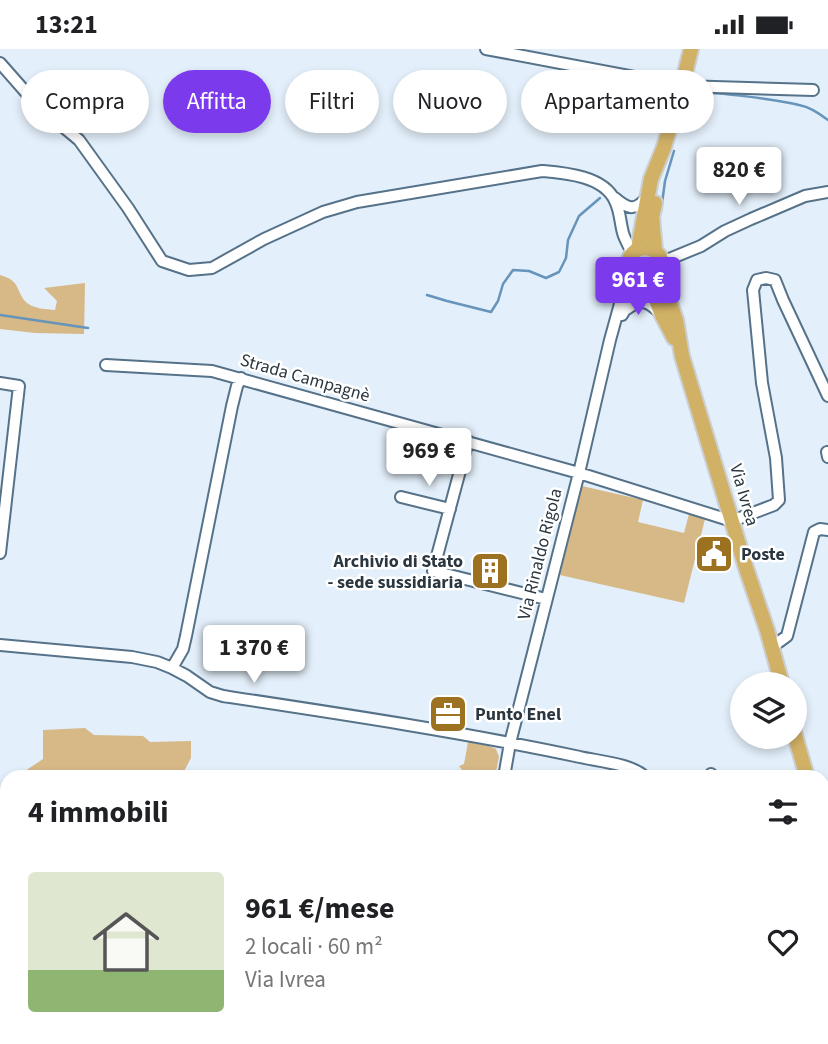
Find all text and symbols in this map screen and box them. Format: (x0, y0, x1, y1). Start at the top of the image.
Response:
text: 13:21 (35, 6, 98, 43)
chip: Compra (21, 70, 149, 133)
chip: Affitta (163, 70, 271, 133)
chip: Filtri (285, 70, 379, 133)
chip: Nuovo (393, 70, 507, 133)
chip: Appartamento (521, 70, 714, 133)
pin: 820 € (690, 148, 788, 207)
text: 820 € (712, 153, 766, 186)
pin: 961 € (589, 257, 687, 317)
text: 961 € (611, 263, 665, 296)
street label: Strada Campagnè (237, 348, 373, 408)
pin: 969 € (380, 429, 478, 488)
text: 969 € (402, 434, 456, 467)
street label: Via Ivrea (723, 461, 765, 529)
street label: Via Rinaldo Rigola (512, 486, 568, 622)
public building icon: Poste (693, 533, 735, 575)
place label: Poste (741, 542, 785, 567)
place label: Archivio di Stato - sede sussidiaria (327, 549, 463, 595)
building icon: Archivio di Stato - sede sussidiaria (469, 550, 511, 592)
pin: 1 370 € (189, 625, 319, 685)
text: 1 370 € (219, 631, 289, 664)
map controls (730, 672, 807, 749)
button: layers (730, 672, 807, 749)
office icon: Punto Enel (427, 693, 469, 735)
place label: Punto Enel (475, 702, 561, 727)
text: 4 immobili (28, 791, 169, 834)
icon: filters (764, 793, 802, 831)
text: 961 €/mese (245, 887, 395, 930)
icon: home (84, 900, 168, 984)
icon: heart (764, 923, 802, 961)
text: 2 locali · 60 m² (245, 930, 383, 963)
text: Via Ivrea (245, 963, 326, 996)

